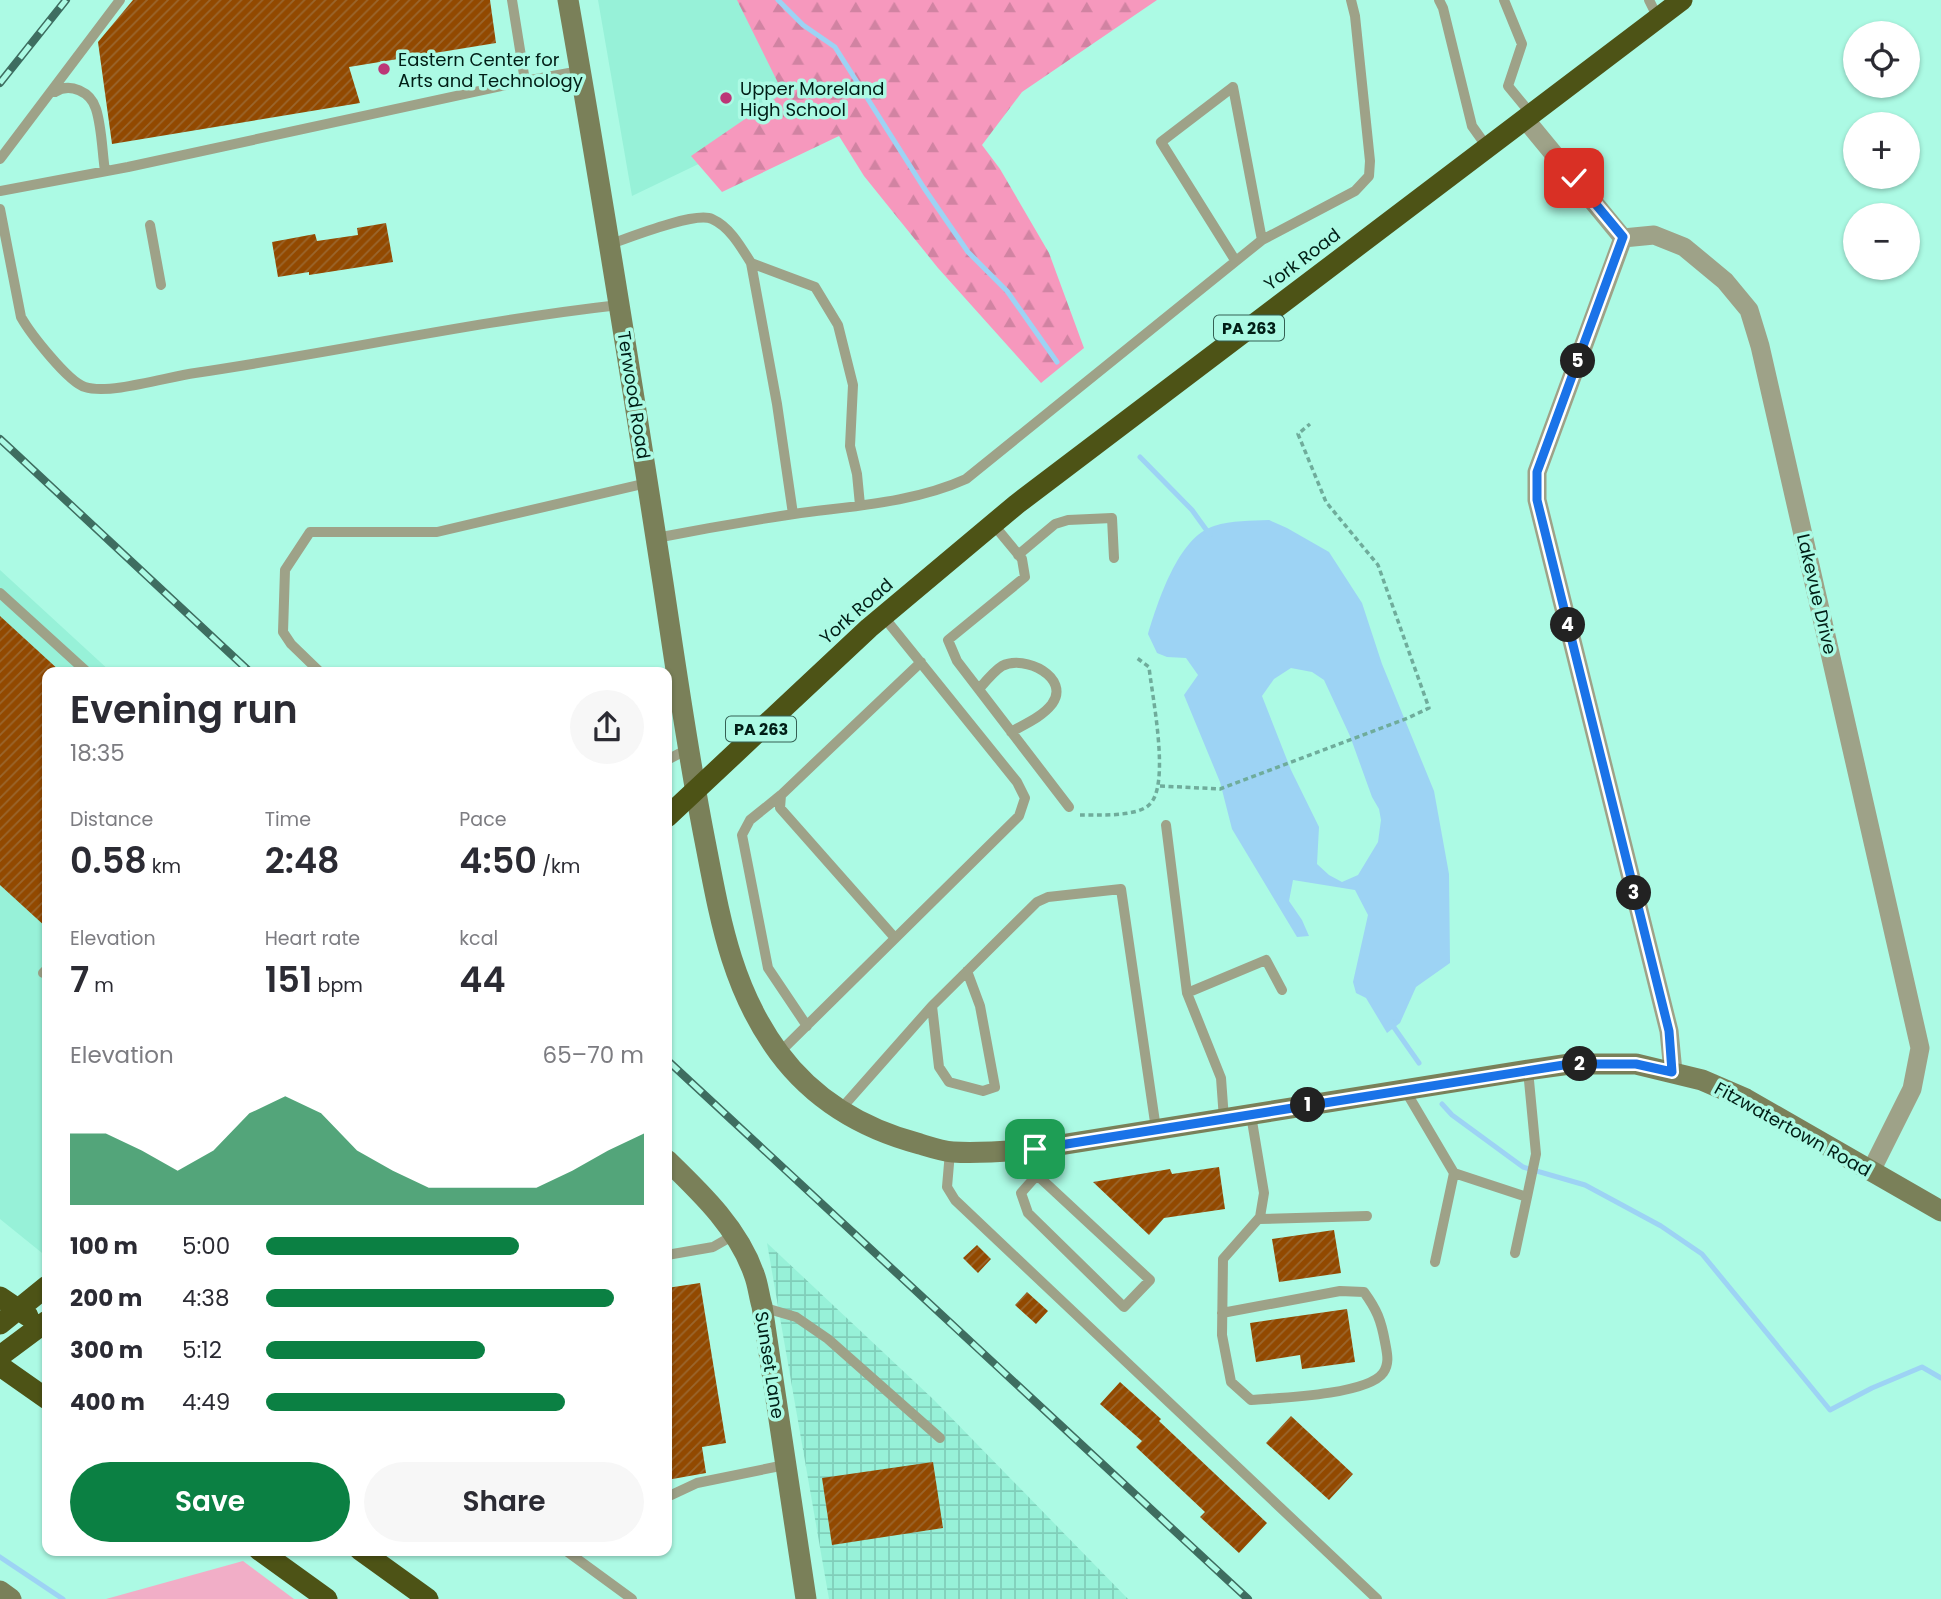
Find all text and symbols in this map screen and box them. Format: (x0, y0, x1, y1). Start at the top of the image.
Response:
map controls (1843, 21, 1920, 280)
button: locate (1843, 21, 1920, 98)
place label: Eastern Center for Arts and Technology (398, 47, 583, 93)
marker: Eastern Center for Arts and Technology (376, 61, 392, 77)
place label: Upper Moreland High School (740, 76, 884, 122)
marker: Upper Moreland High School (718, 90, 734, 106)
button: + (1843, 112, 1920, 189)
pin (1544, 148, 1604, 208)
icon: check (1555, 159, 1593, 197)
button: − (1843, 203, 1920, 280)
street label: York Road (1259, 222, 1345, 296)
road number: PA 263 (1214, 316, 1284, 340)
street label: Terwood Road (612, 329, 656, 461)
pin: 5 (1560, 344, 1596, 378)
text: 5 (1571, 347, 1584, 374)
street label: Lakevue Drive (1791, 531, 1843, 657)
street label: York Road (814, 572, 898, 650)
pin: 4 (1550, 608, 1586, 642)
text: 4 (1561, 611, 1574, 638)
text: Evening run (70, 683, 298, 736)
button: share (570, 690, 644, 764)
road number: PA 263 (726, 716, 796, 742)
text: 18:35 (70, 737, 125, 769)
text: Distance (70, 806, 153, 833)
text: Time (265, 806, 311, 833)
text: Pace (459, 806, 507, 833)
text: 0.58 (70, 836, 147, 885)
text: 2:48 (265, 836, 340, 885)
text: 4:50 (459, 836, 537, 885)
text: km (147, 853, 181, 880)
text: /km (537, 853, 580, 880)
pin: 3 (1616, 876, 1652, 910)
text: 3 (1628, 879, 1639, 906)
text: Elevation (70, 925, 156, 952)
text: Heart rate (265, 925, 360, 952)
text: kcal (459, 925, 498, 952)
text: 7 (70, 955, 89, 1004)
text: 151 (265, 955, 313, 1004)
text: 44 (459, 955, 506, 1004)
text: m (89, 972, 114, 999)
text: bpm (313, 972, 363, 999)
text: Elevation (70, 1039, 174, 1071)
text: 65–70 m (543, 1039, 644, 1071)
pin: 2 (1562, 1046, 1598, 1082)
text: 2 (1574, 1050, 1585, 1077)
street label: Fitzwatertown Road (1710, 1076, 1876, 1182)
pin: 1 (1290, 1088, 1326, 1122)
text: 1 (1304, 1091, 1311, 1118)
pin (1005, 1119, 1065, 1179)
icon: arrive (1016, 1130, 1054, 1168)
text: 100 m (70, 1230, 138, 1262)
text: 5:00 (182, 1230, 230, 1262)
text: 200 m (70, 1282, 142, 1314)
text: 4:38 (182, 1282, 229, 1314)
street label: Sunset Lane (749, 1310, 791, 1420)
text: 300 m (70, 1334, 143, 1366)
text: 5:12 (182, 1334, 222, 1366)
text: 400 m (70, 1386, 145, 1418)
text: 4:49 (182, 1386, 230, 1418)
button: Save (70, 1462, 350, 1542)
button: Share (364, 1462, 644, 1542)

